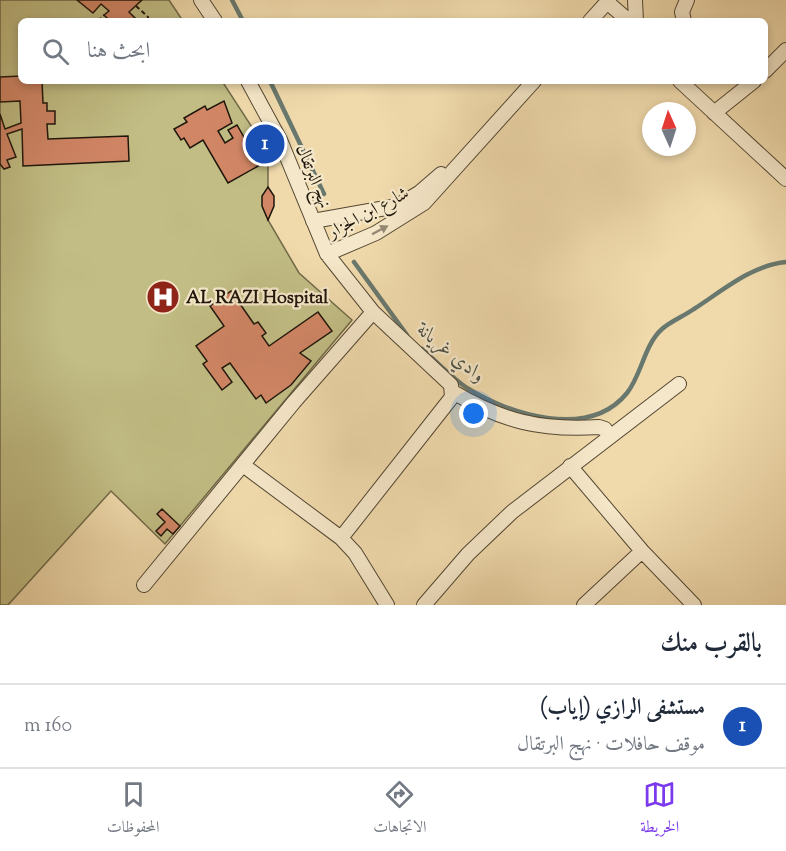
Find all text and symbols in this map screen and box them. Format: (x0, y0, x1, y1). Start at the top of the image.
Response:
search box (18, 18, 768, 84)
icon: search (39, 35, 72, 68)
text: ابحث هنا (87, 36, 150, 68)
north arrow (642, 102, 696, 156)
pin: 1 (246, 122, 284, 166)
street label: نهج البرتقال (287, 141, 337, 213)
street label: شارع ابن الجزار (322, 181, 414, 247)
one-way arrow (372, 225, 389, 235)
hospital icon: AL RAZI Hospital (145, 279, 181, 315)
place label: AL RAZI Hospital (186, 286, 329, 312)
water label: وادي غريانة (408, 316, 491, 391)
your location (459, 399, 488, 428)
text: بالقرب منك (660, 626, 762, 663)
text: مستشفى الرازي (إياب) (540, 693, 705, 725)
text: 160 m (24, 712, 72, 741)
text: 1 (739, 712, 746, 741)
text: موقف حافلات · نهج البرتقال (517, 731, 705, 760)
tab: المحفوظات (107, 778, 160, 842)
tab: الاتجاهات (373, 778, 427, 842)
tab: الخريطة (640, 778, 679, 842)

